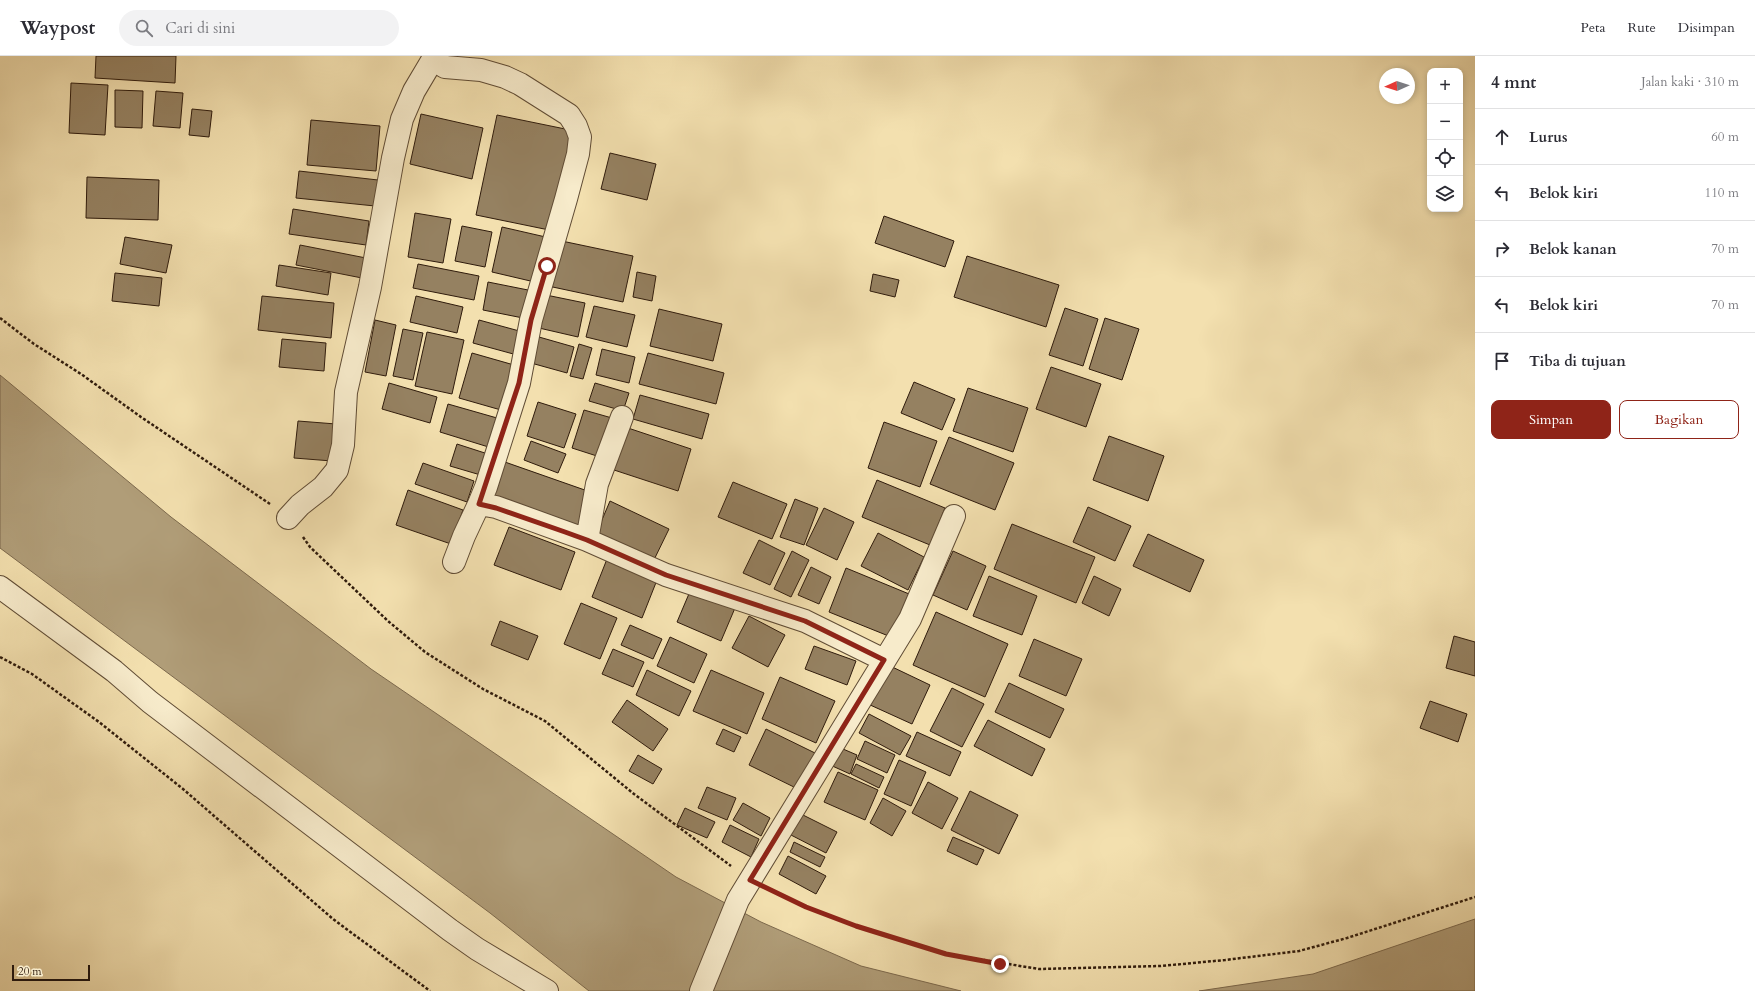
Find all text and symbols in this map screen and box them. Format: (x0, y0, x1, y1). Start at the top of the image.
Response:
search box (119, 10, 399, 46)
text: Waypost (20, 15, 95, 41)
icon: search (133, 17, 155, 39)
text: Cari di sini (165, 18, 235, 38)
text: Peta (1580, 18, 1606, 37)
text: Rute (1628, 18, 1656, 37)
text: Disimpan (1678, 18, 1735, 37)
north arrow (1379, 68, 1415, 104)
map controls (1427, 68, 1463, 212)
button: + (1427, 68, 1463, 104)
text: 4 mnt (1491, 71, 1536, 94)
text: Jalan kaki · 310 m (1641, 73, 1739, 91)
button: − (1427, 104, 1463, 140)
icon: ahead (1491, 126, 1513, 148)
text: Lurus (1529, 127, 1568, 147)
text: 60 m (1711, 128, 1739, 146)
button: locate (1427, 140, 1463, 176)
button: layers (1427, 176, 1463, 212)
icon: left (1491, 182, 1513, 204)
text: Belok kiri (1529, 183, 1598, 203)
text: 110 m (1705, 184, 1739, 202)
icon: right (1491, 238, 1513, 260)
text: Belok kanan (1529, 239, 1617, 259)
text: 70 m (1711, 240, 1739, 258)
route start (538, 257, 556, 275)
icon: left (1491, 294, 1513, 316)
text: Belok kiri (1529, 295, 1598, 315)
text: 70 m (1711, 296, 1739, 314)
icon: arrive (1491, 350, 1513, 372)
text: Tiba di tujuan (1529, 351, 1626, 371)
button: Simpan (1491, 400, 1611, 439)
button: Bagikan (1619, 400, 1739, 439)
route end (991, 955, 1009, 973)
scale bar (12, 963, 90, 982)
text: 20 m (18, 964, 42, 979)

